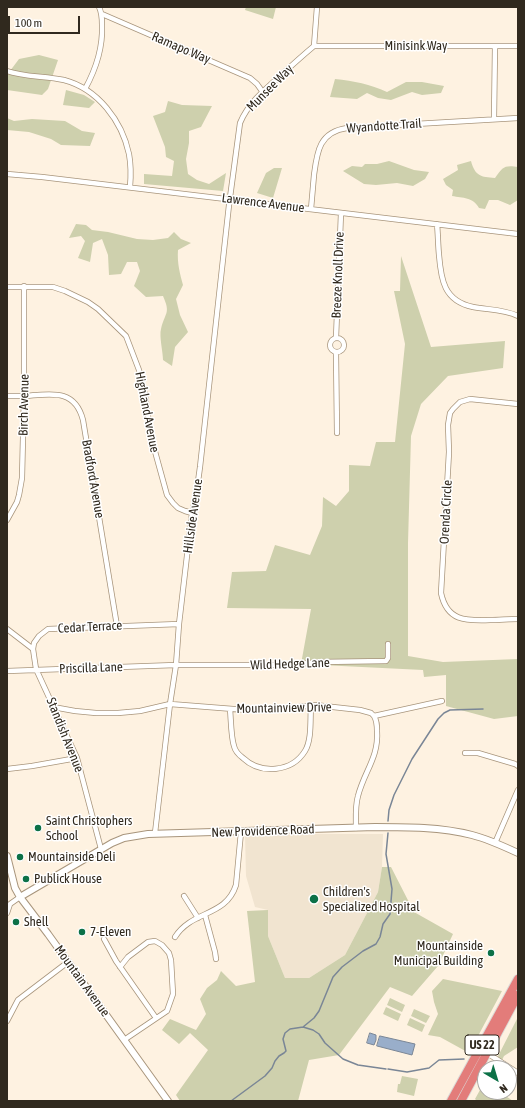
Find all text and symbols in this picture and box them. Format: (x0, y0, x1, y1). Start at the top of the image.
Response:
scale bar (10, 8, 82, 34)
text: 100 m (15, 16, 42, 30)
street label: Ramapo Way (149, 29, 213, 67)
street label: Minisink Way (385, 38, 447, 54)
street label: Munsee Way (243, 61, 297, 115)
street label: Wyandotte Trail (346, 116, 422, 136)
street label: Lawrence Avenue (221, 190, 305, 216)
street label: Breeze Knoll Drive (329, 231, 347, 319)
street label: Highland Avenue (132, 370, 162, 454)
street label: Birch Avenue (16, 374, 32, 436)
street label: Bradford Avenue (78, 439, 108, 519)
street label: Hillside Avenue (180, 478, 206, 554)
street label: Orenda Circle (437, 479, 455, 545)
street label: Cedar Terrace (57, 618, 123, 636)
street label: Wild Hedge Lane (250, 655, 330, 673)
street label: Priscilla Lane (59, 659, 123, 677)
street label: Standish Avenue (43, 695, 87, 775)
street label: Mountainview Drive (236, 699, 332, 717)
place label: Saint Christophers School (46, 813, 132, 844)
street label: New Providence Road (211, 821, 315, 841)
marker: Saint Christophers School (33, 823, 43, 833)
place label: Mountainside Deli (28, 849, 116, 865)
marker: Mountainside Deli (15, 852, 25, 862)
place label: Publick House (34, 871, 102, 887)
marker: Publick House (21, 874, 31, 884)
place label: Children's Specialized Hospital (323, 884, 420, 915)
marker: Children's Specialized Hospital (308, 893, 320, 905)
place label: Shell (24, 914, 49, 930)
marker: Shell (11, 917, 21, 927)
place label: 7-Eleven (90, 924, 131, 940)
marker: 7-Eleven (77, 927, 87, 937)
place label: Mountainside Municipal Building (394, 938, 483, 969)
street label: Mountain Avenue (51, 942, 113, 1020)
marker: Mountainside Municipal Building (486, 948, 496, 958)
road number: US 22 (465, 1035, 499, 1055)
north arrow (477, 1060, 517, 1100)
text: N (498, 1082, 510, 1095)

